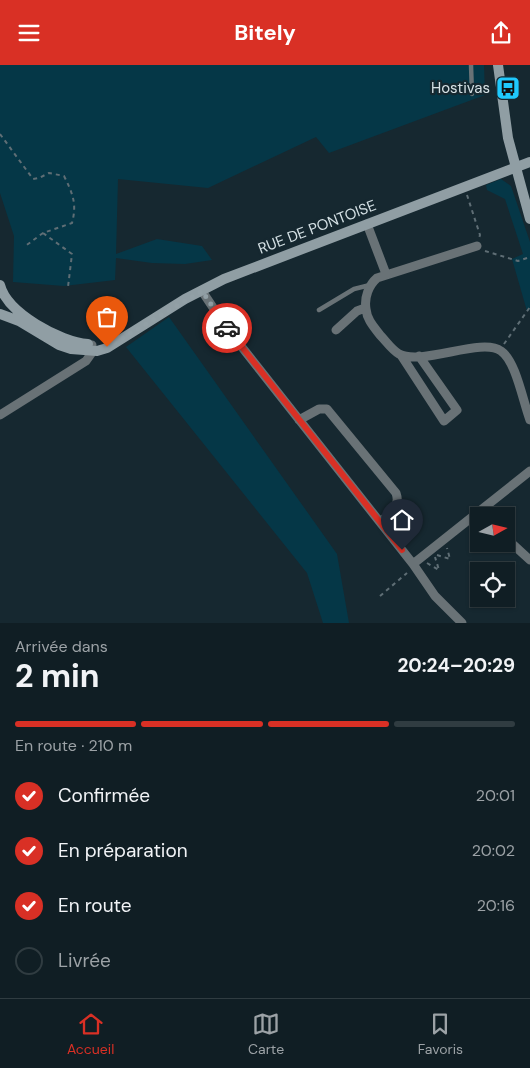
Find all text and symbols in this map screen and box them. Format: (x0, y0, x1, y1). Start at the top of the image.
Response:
text: Bitely (234, 18, 296, 47)
icon: menu (15, 19, 43, 47)
icon: share (487, 19, 515, 47)
bus stop icon: Hostivas (495, 75, 521, 101)
place label: Hostivas (431, 78, 490, 98)
street label: RUE DE PONTOISE (255, 195, 379, 259)
pin (86, 296, 128, 347)
icon: bag (93, 303, 121, 331)
courier (202, 303, 252, 353)
icon: car (213, 314, 241, 342)
pin (381, 499, 423, 550)
icon: home (388, 506, 416, 534)
north arrow (470, 507, 515, 553)
map controls (470, 507, 515, 607)
button: locate (470, 562, 515, 607)
text: Arrivée dans (15, 636, 108, 657)
text: 20:24–20:29 (397, 653, 515, 678)
text: 2 min (15, 655, 100, 697)
text: En route · 210 m (15, 735, 132, 756)
icon: check (15, 782, 43, 810)
text: Confirmée (58, 783, 150, 808)
text: 20:01 (476, 785, 515, 806)
icon: check (15, 837, 43, 865)
text: En préparation (58, 838, 188, 863)
text: 20:02 (472, 840, 515, 861)
icon: check (15, 892, 43, 920)
text: En route (58, 893, 132, 918)
text: 20:16 (477, 895, 515, 916)
text: Livrée (58, 948, 111, 973)
tab: Accueil (67, 1010, 114, 1058)
tab: Carte (248, 1010, 284, 1058)
tab: Favoris (418, 1010, 463, 1058)

